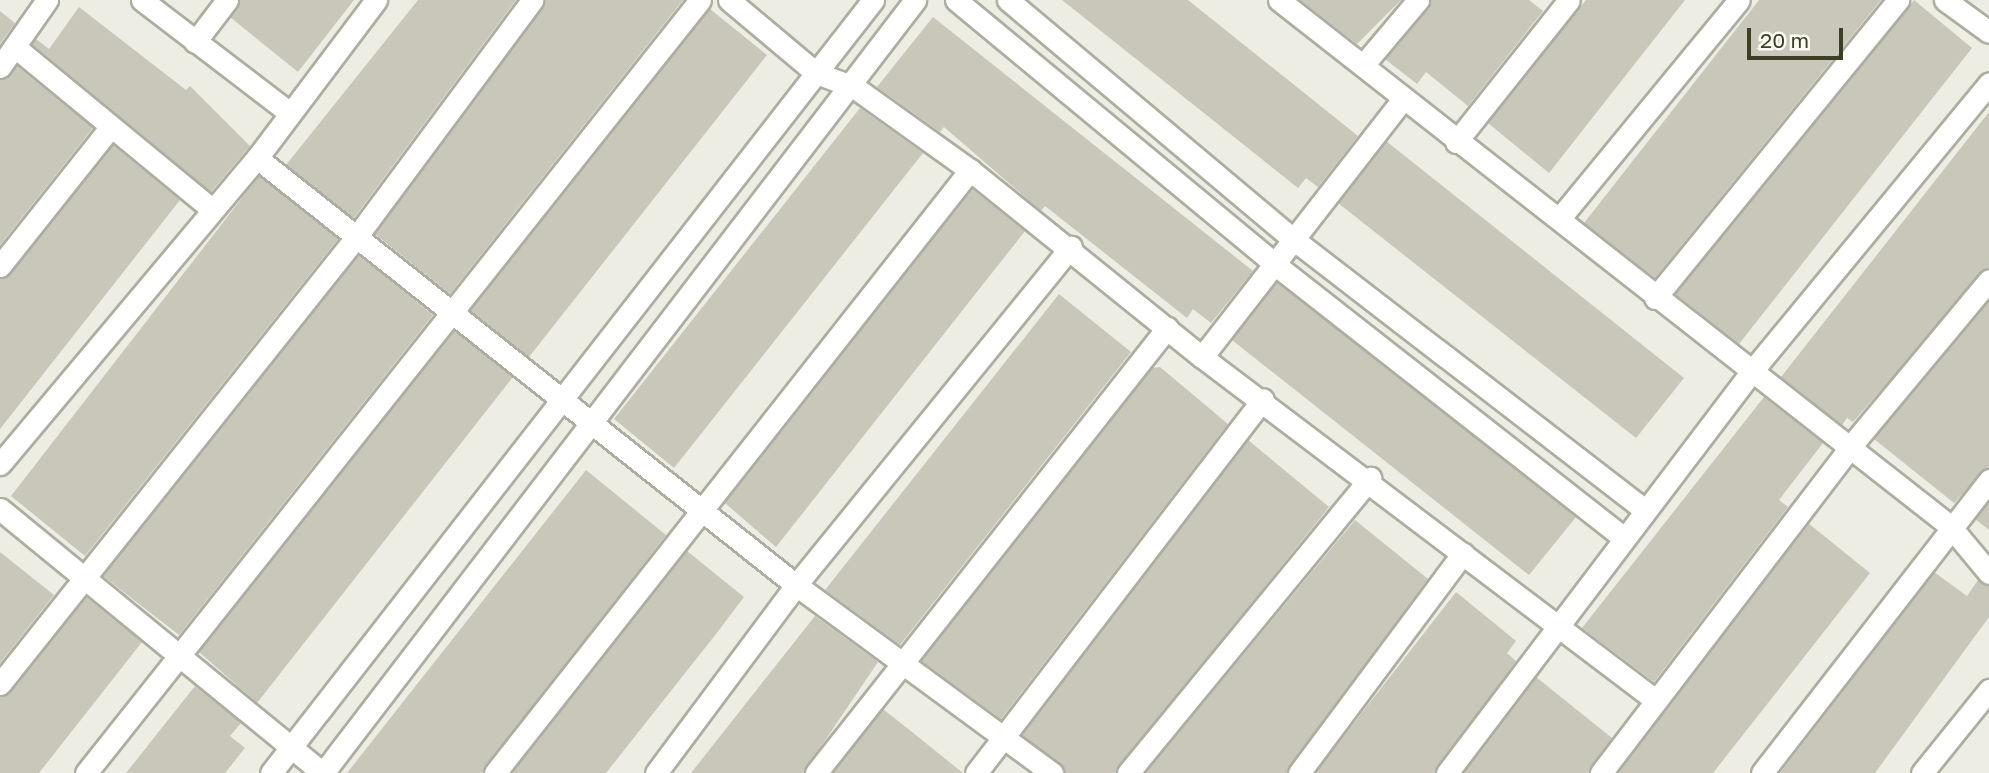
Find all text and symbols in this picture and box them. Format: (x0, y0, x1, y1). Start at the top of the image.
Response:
scale bar (1751, 14, 1847, 58)
text: 20 m (1760, 27, 1809, 53)

